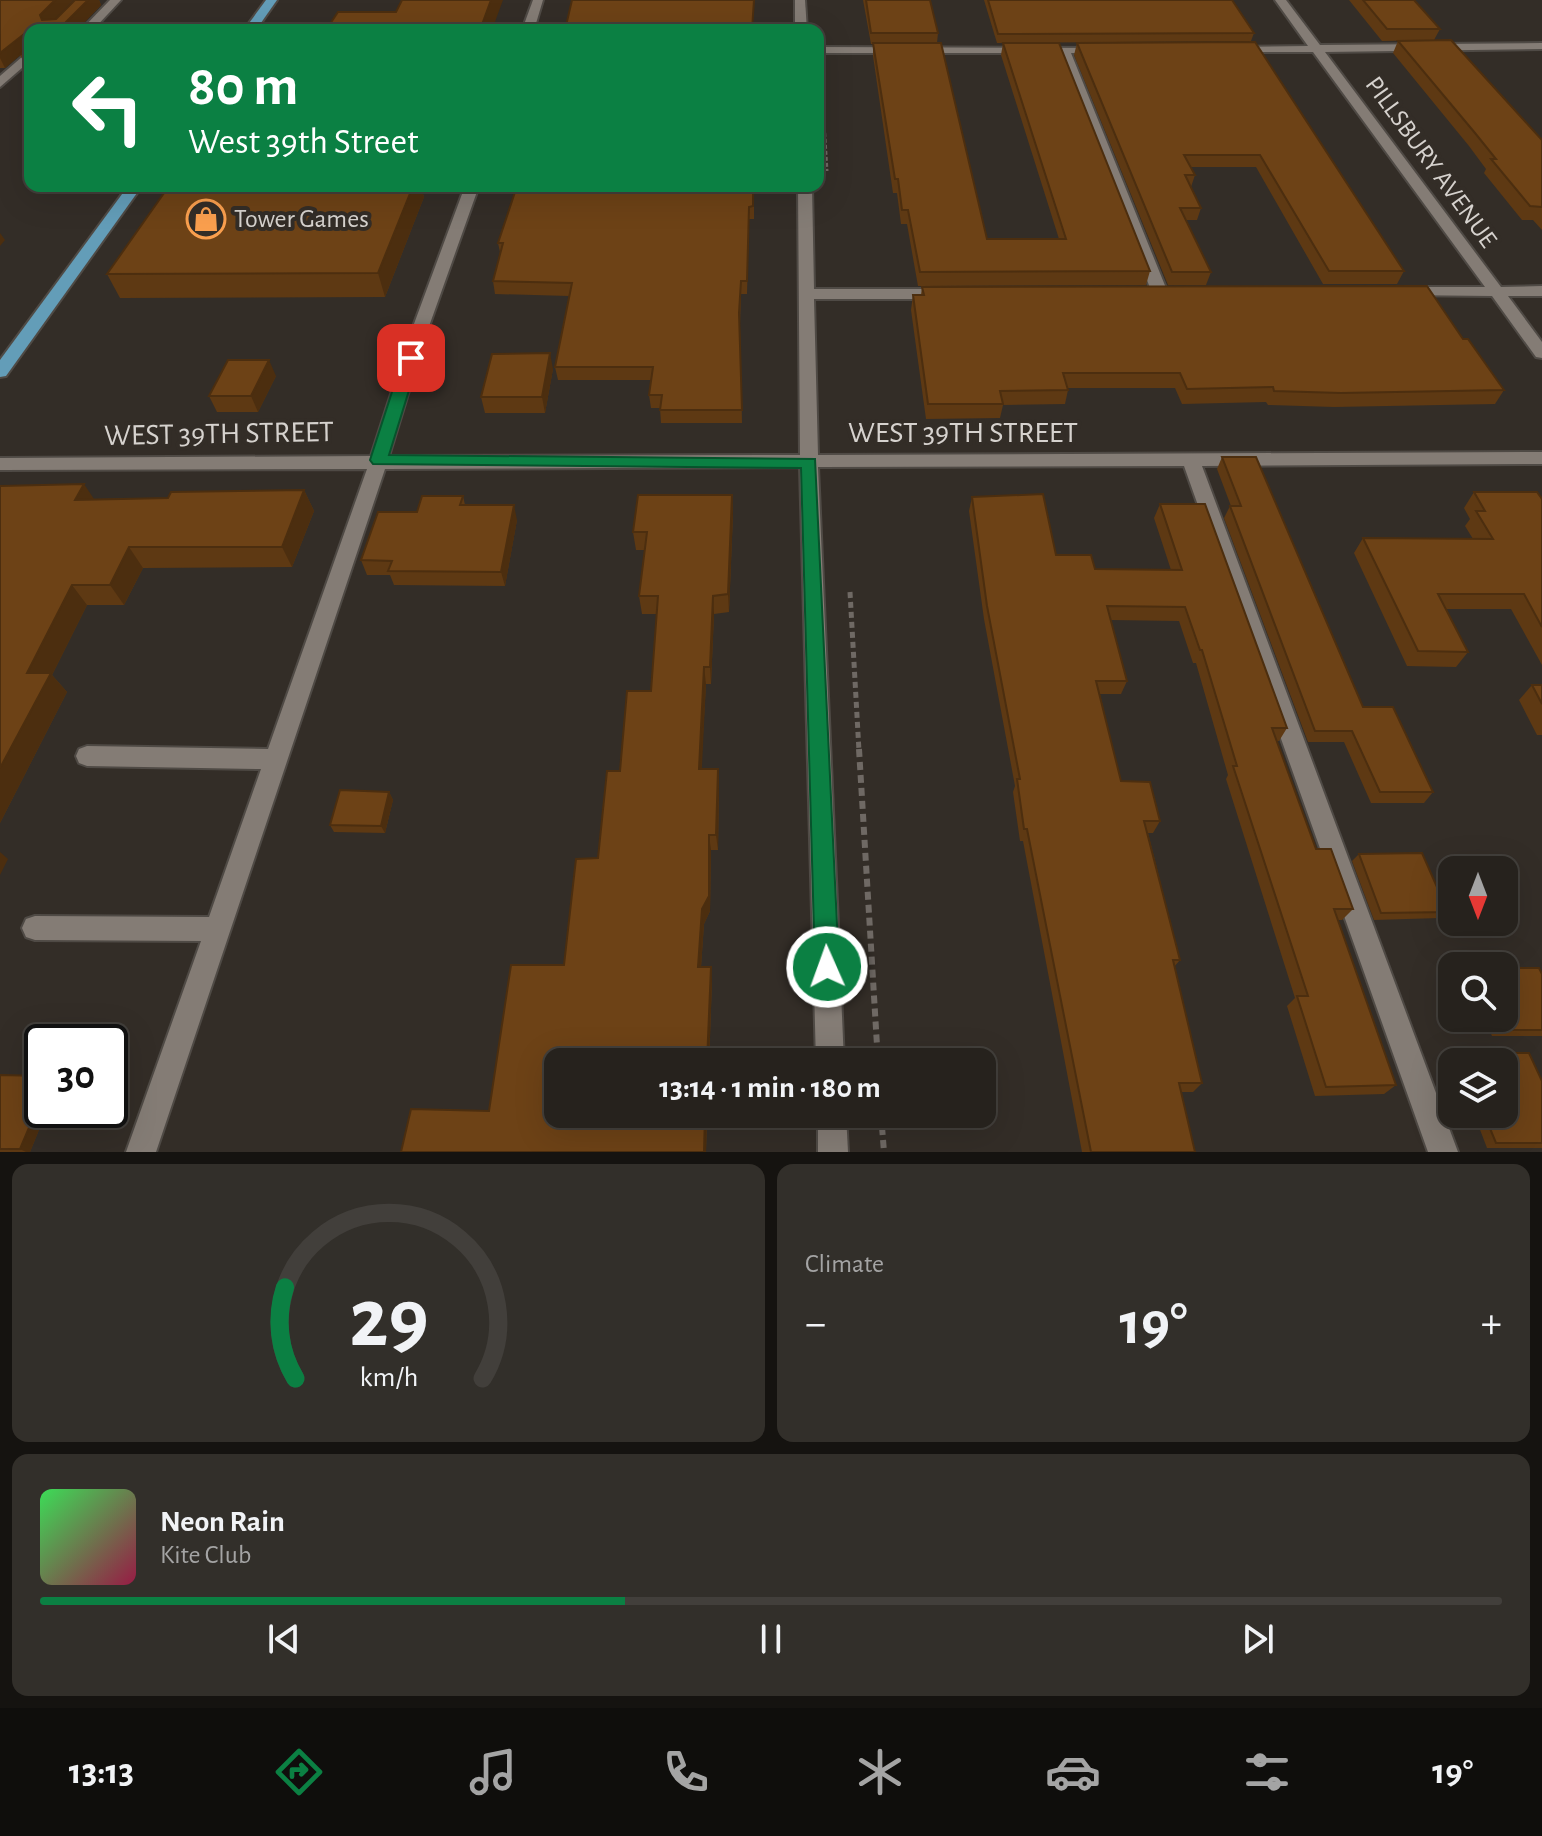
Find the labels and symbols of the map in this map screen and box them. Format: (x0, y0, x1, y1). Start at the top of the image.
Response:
street label: PILLSBURY AVENUE (1360, 72, 1502, 252)
shop icon: Tower Games (185, 198, 227, 240)
place label: Tower Games (234, 206, 369, 232)
pin (377, 324, 445, 392)
street label: WEST 39TH STREET (104, 417, 334, 451)
street label: WEST 39TH STREET (848, 418, 1078, 448)
north arrow (1438, 856, 1518, 936)
position arrow (785, 925, 869, 1009)
speed limit sign: 30 (24, 1024, 128, 1128)

